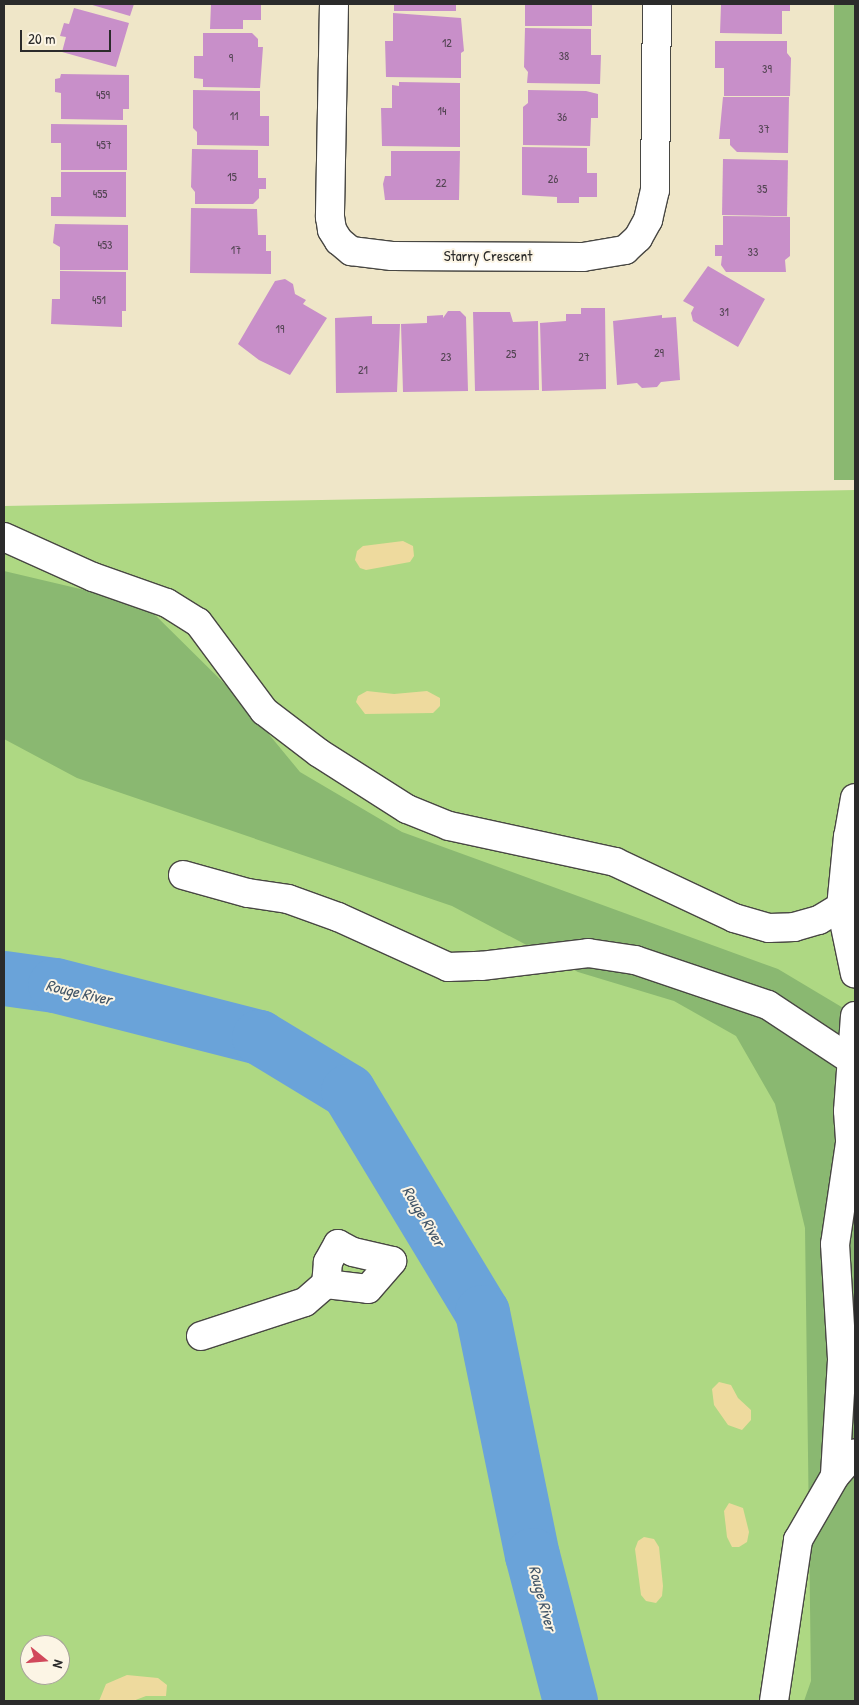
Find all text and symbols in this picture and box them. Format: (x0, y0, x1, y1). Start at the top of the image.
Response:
scale bar (22, 20, 114, 52)
text: 20 m (28, 28, 55, 49)
house number: 12 (442, 36, 452, 50)
house number: 38 (559, 49, 569, 63)
house number: 9 (229, 51, 233, 65)
house number: 39 (762, 62, 772, 76)
house number: 459 (96, 88, 110, 102)
house number: 14 (438, 104, 446, 118)
house number: 11 (230, 109, 238, 123)
house number: 36 (557, 110, 567, 124)
house number: 37 (758, 122, 770, 136)
house number: 457 (96, 138, 112, 152)
house number: 15 (227, 170, 237, 184)
house number: 26 (548, 172, 558, 186)
house number: 22 (435, 176, 447, 190)
house number: 35 (757, 182, 767, 196)
house number: 455 (93, 187, 107, 201)
house number: 453 (98, 238, 112, 252)
house number: 17 (231, 243, 241, 257)
house number: 33 (748, 245, 758, 259)
street label: Starry Crescent (444, 247, 532, 265)
house number: 451 (92, 293, 106, 307)
house number: 31 (719, 305, 729, 319)
house number: 19 (276, 322, 284, 336)
house number: 29 (654, 346, 664, 360)
house number: 25 (506, 347, 516, 361)
house number: 23 (441, 350, 451, 364)
house number: 27 (578, 350, 590, 364)
house number: 21 (358, 363, 368, 377)
water label: Rouge River (44, 975, 114, 1009)
water label: Rouge River (399, 1182, 449, 1250)
water label: Rouge River (525, 1563, 561, 1633)
north arrow (20, 1635, 70, 1685)
text: N (49, 1658, 69, 1671)

